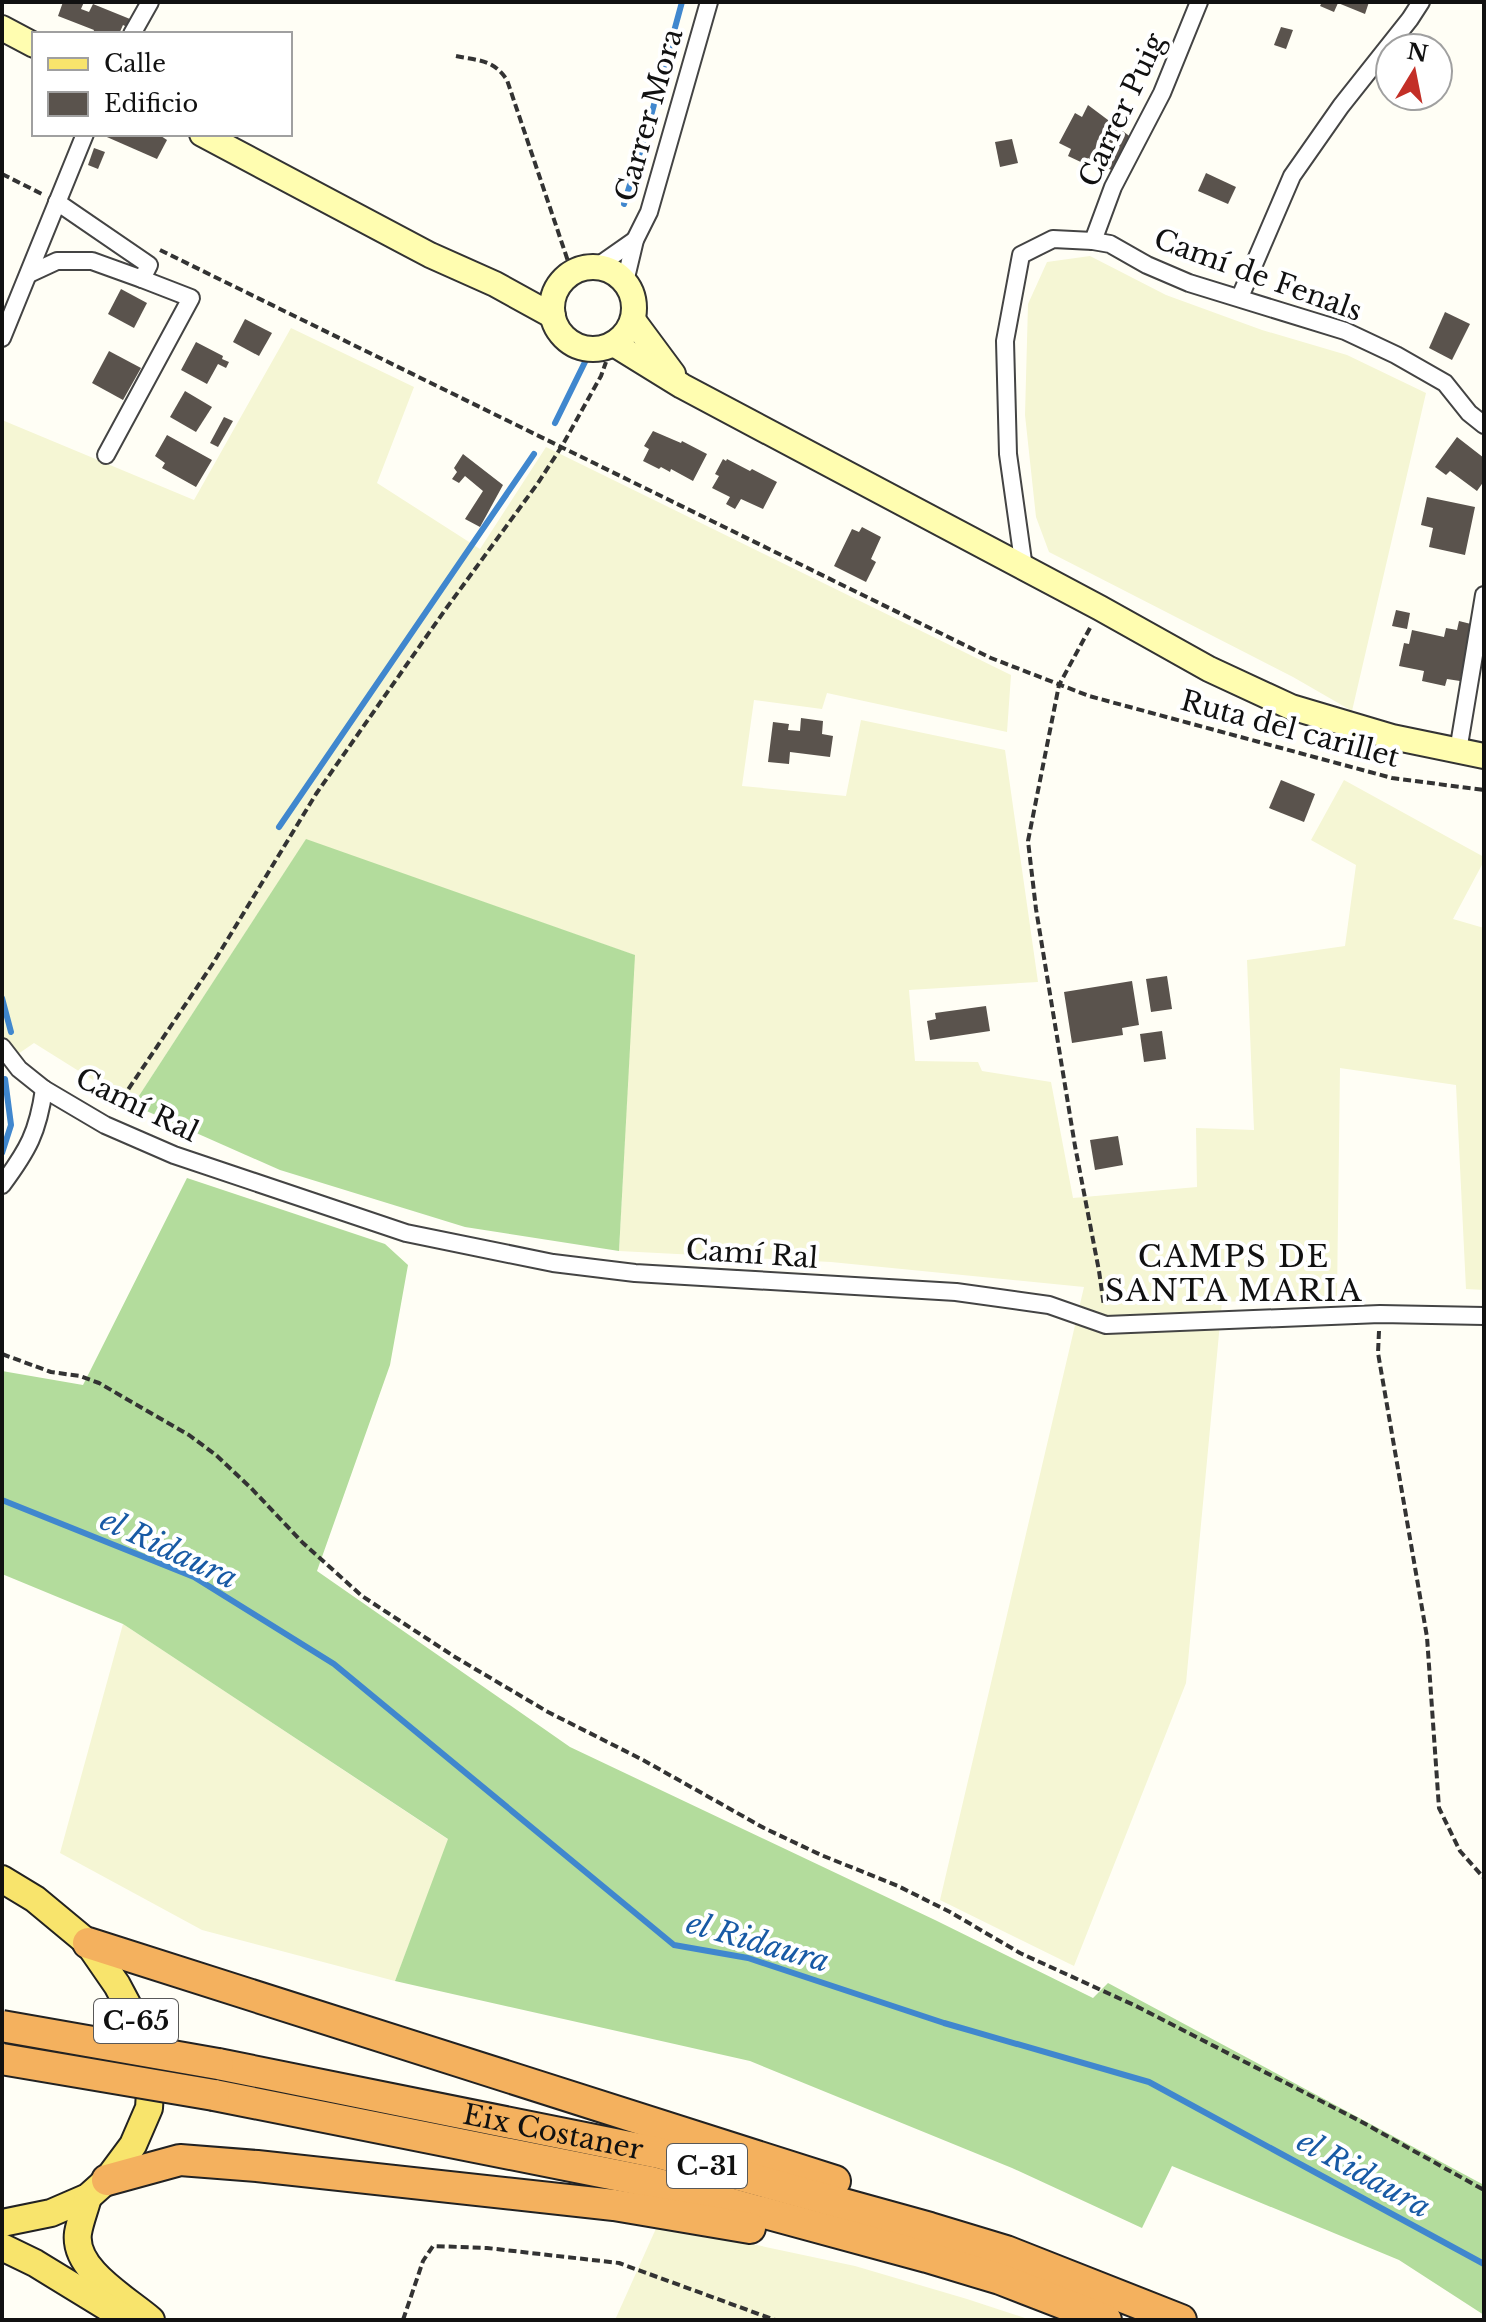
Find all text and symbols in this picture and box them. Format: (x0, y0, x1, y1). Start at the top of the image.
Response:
street label: Carrer Mora (608, 24, 690, 205)
street label: Carrer Puig (1071, 27, 1173, 192)
legend (32, 32, 292, 136)
north arrow (1374, 32, 1454, 112)
text: N (1405, 38, 1430, 68)
text: Calle (104, 49, 166, 78)
text: Edificio (104, 89, 198, 118)
street label: Camí de Fenals (1149, 221, 1367, 329)
street label: Ruta del carillet (1177, 683, 1404, 775)
street label: Camí Ral (70, 1060, 204, 1150)
street label: Camí Ral (685, 1232, 819, 1276)
district label: CAMPS DE SANTA MARIA (1105, 1238, 1363, 1309)
water label: el Ridaura (95, 1501, 243, 1597)
water label: el Ridaura (683, 1904, 833, 1980)
road number: C-65 (94, 1999, 178, 2043)
street label: Eix Costaner (460, 2096, 647, 2167)
water label: el Ridaura (1291, 2122, 1437, 2226)
road number: C-31 (667, 2144, 747, 2188)

